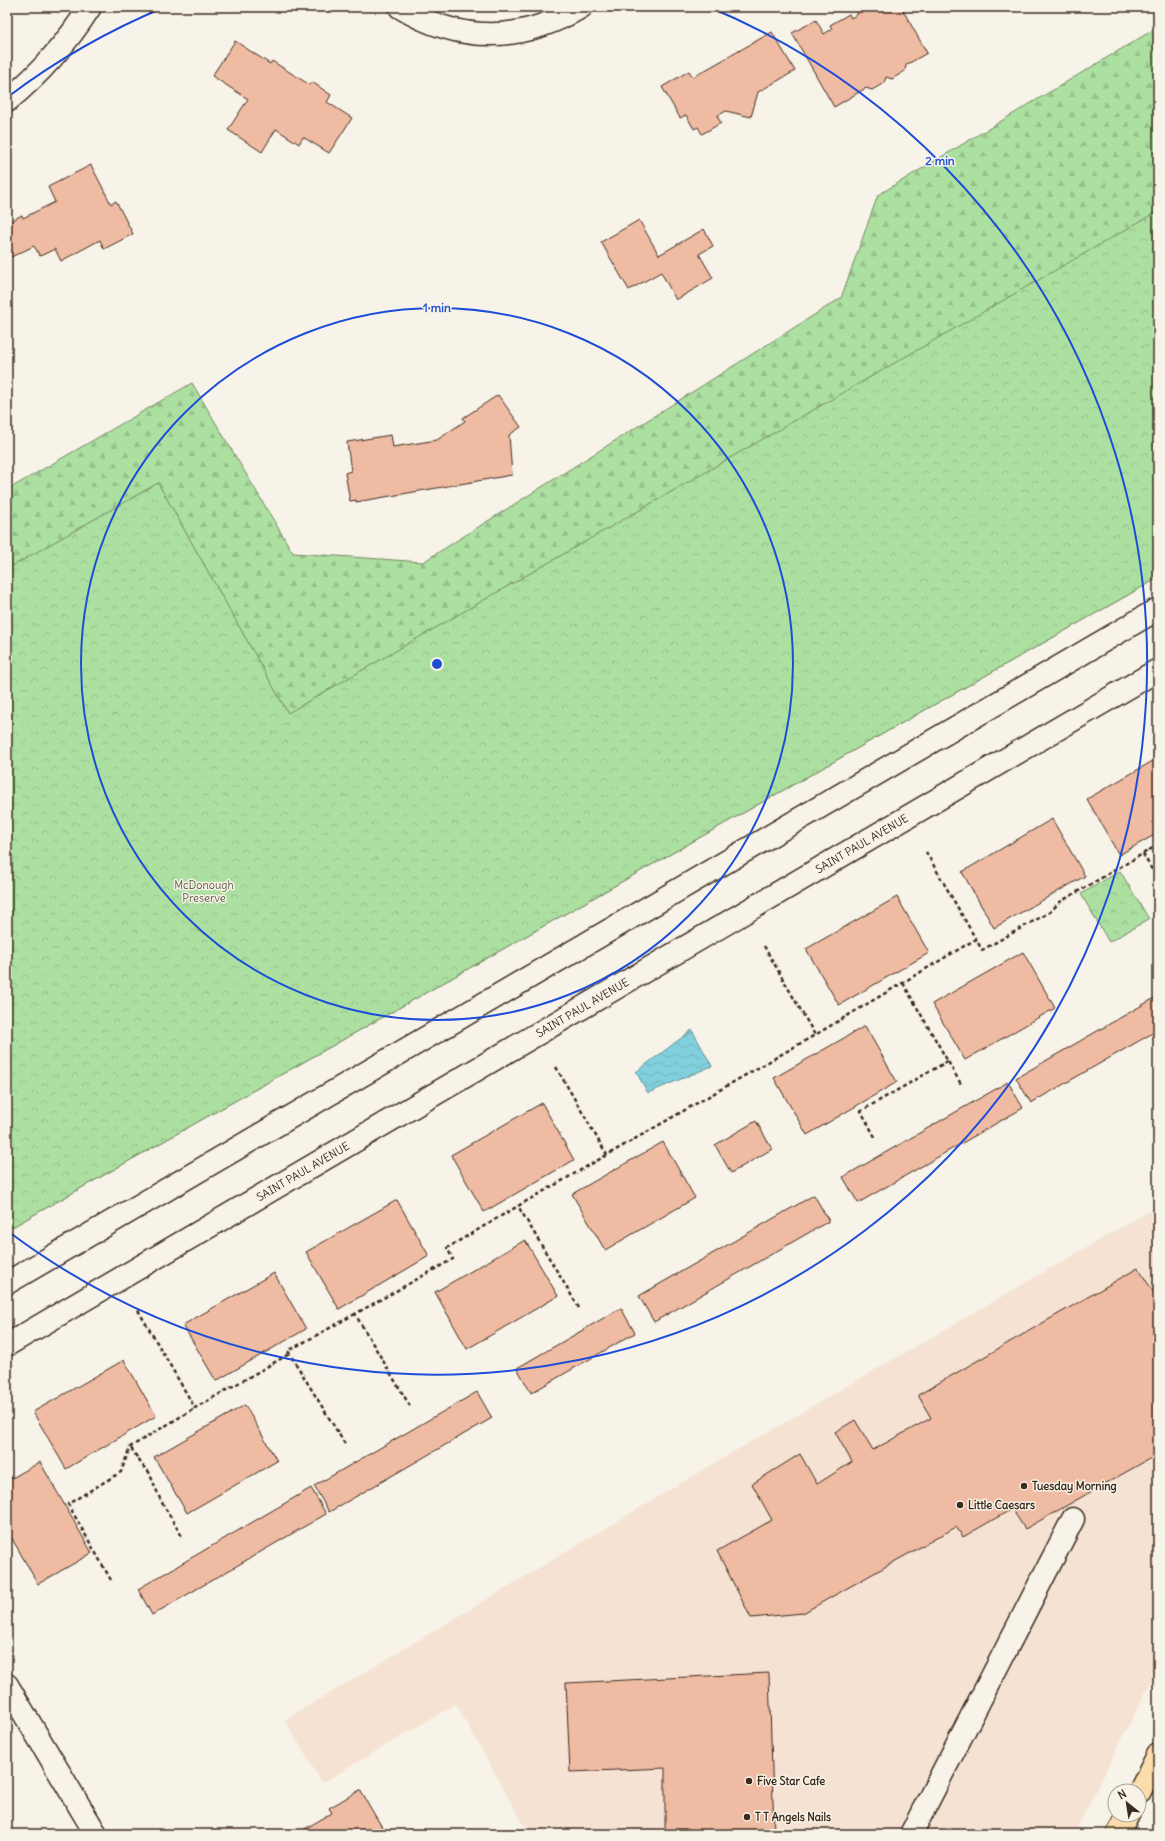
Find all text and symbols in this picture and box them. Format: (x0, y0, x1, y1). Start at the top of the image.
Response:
text: 2 min (925, 153, 955, 168)
text: 1 min (423, 300, 451, 315)
centre of rings (430, 657, 444, 671)
street label: SAINT PAUL AVENUE (813, 811, 911, 876)
park label: McDonough Preserve (174, 878, 234, 905)
street label: SAINT PAUL AVENUE (533, 975, 631, 1040)
street label: SAINT PAUL AVENUE (254, 1139, 352, 1204)
place label: Tuesday Morning (1032, 1479, 1117, 1494)
marker: Tuesday Morning (1019, 1481, 1029, 1491)
place label: Little Caesars (968, 1498, 1035, 1512)
marker: Little Caesars (955, 1500, 965, 1510)
place label: Five Star Cafe (757, 1774, 825, 1788)
marker: Five Star Cafe (744, 1776, 754, 1786)
north arrow (1107, 1783, 1147, 1823)
text: N (1115, 1786, 1129, 1802)
place label: T T Angels Nails (755, 1810, 831, 1825)
marker: T T Angels Nails (742, 1812, 752, 1822)

